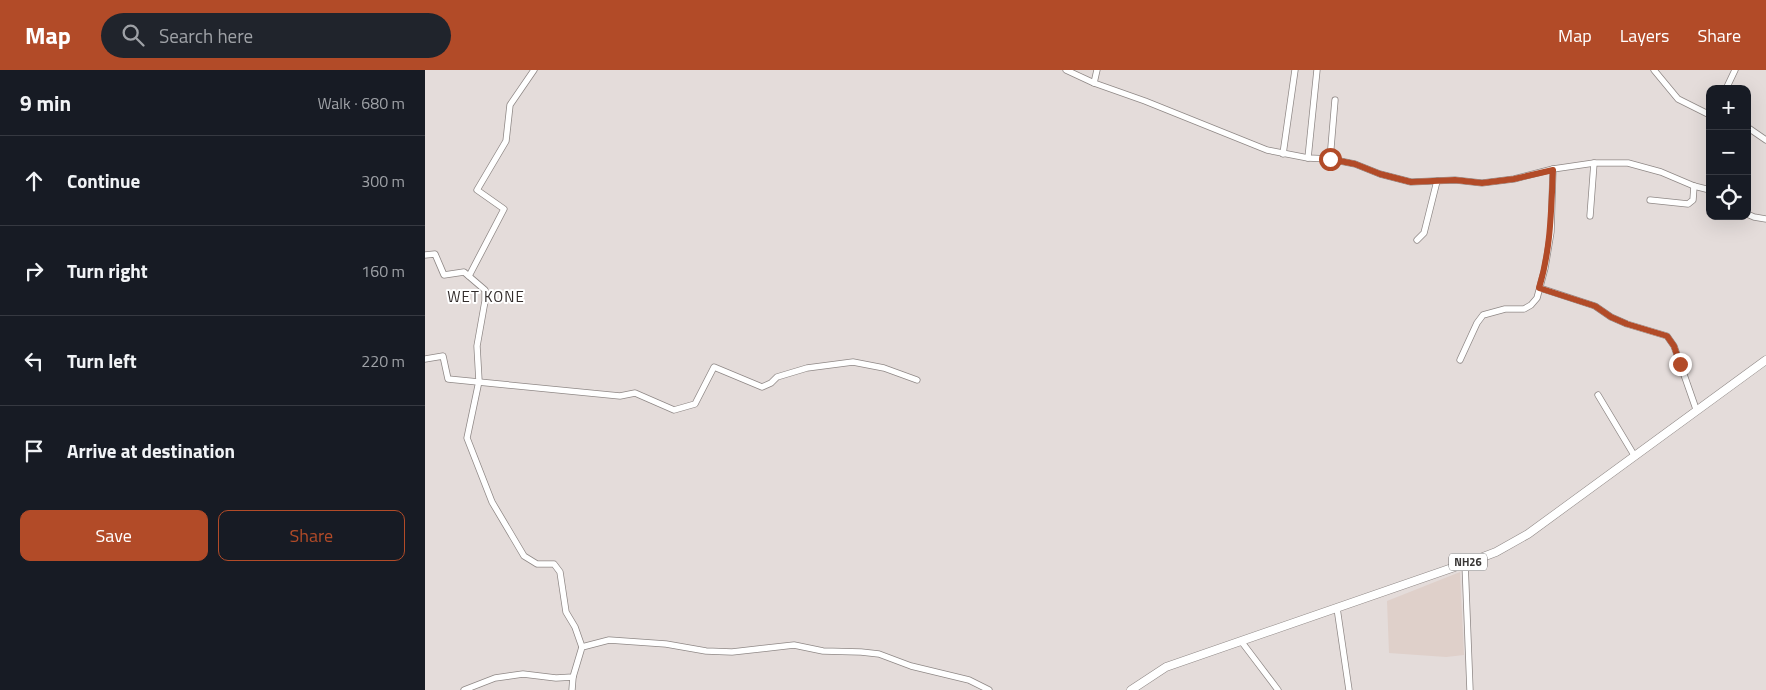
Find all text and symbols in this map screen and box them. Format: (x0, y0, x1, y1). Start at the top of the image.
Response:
search box (101, 13, 451, 58)
text: Map (25, 17, 71, 53)
icon: search (119, 21, 147, 49)
text: Search here (159, 21, 253, 50)
text: Map (1558, 22, 1592, 49)
text: Layers (1620, 22, 1669, 49)
text: Share (1697, 22, 1741, 49)
map controls (1706, 85, 1751, 220)
button: + (1706, 85, 1751, 130)
text: 9 min (20, 87, 71, 119)
text: Walk · 680 m (317, 91, 405, 115)
button: − (1706, 130, 1751, 175)
route start (1319, 148, 1342, 171)
text: Continue (67, 166, 140, 195)
icon: ahead (20, 167, 48, 195)
text: 300 m (361, 169, 405, 193)
button: locate (1706, 175, 1751, 220)
text: Turn right (67, 256, 148, 285)
icon: right (20, 257, 48, 285)
text: 160 m (361, 259, 405, 283)
district label: WET KONE (447, 285, 525, 308)
text: Turn left (67, 346, 137, 375)
icon: left (20, 347, 48, 375)
text: 220 m (361, 349, 405, 373)
route end (1669, 353, 1692, 376)
text: Arrive at destination (67, 436, 235, 465)
icon: arrive (20, 437, 48, 465)
button: Save (20, 510, 208, 561)
button: Share (218, 510, 405, 561)
road number: NH26 (1449, 554, 1487, 571)

